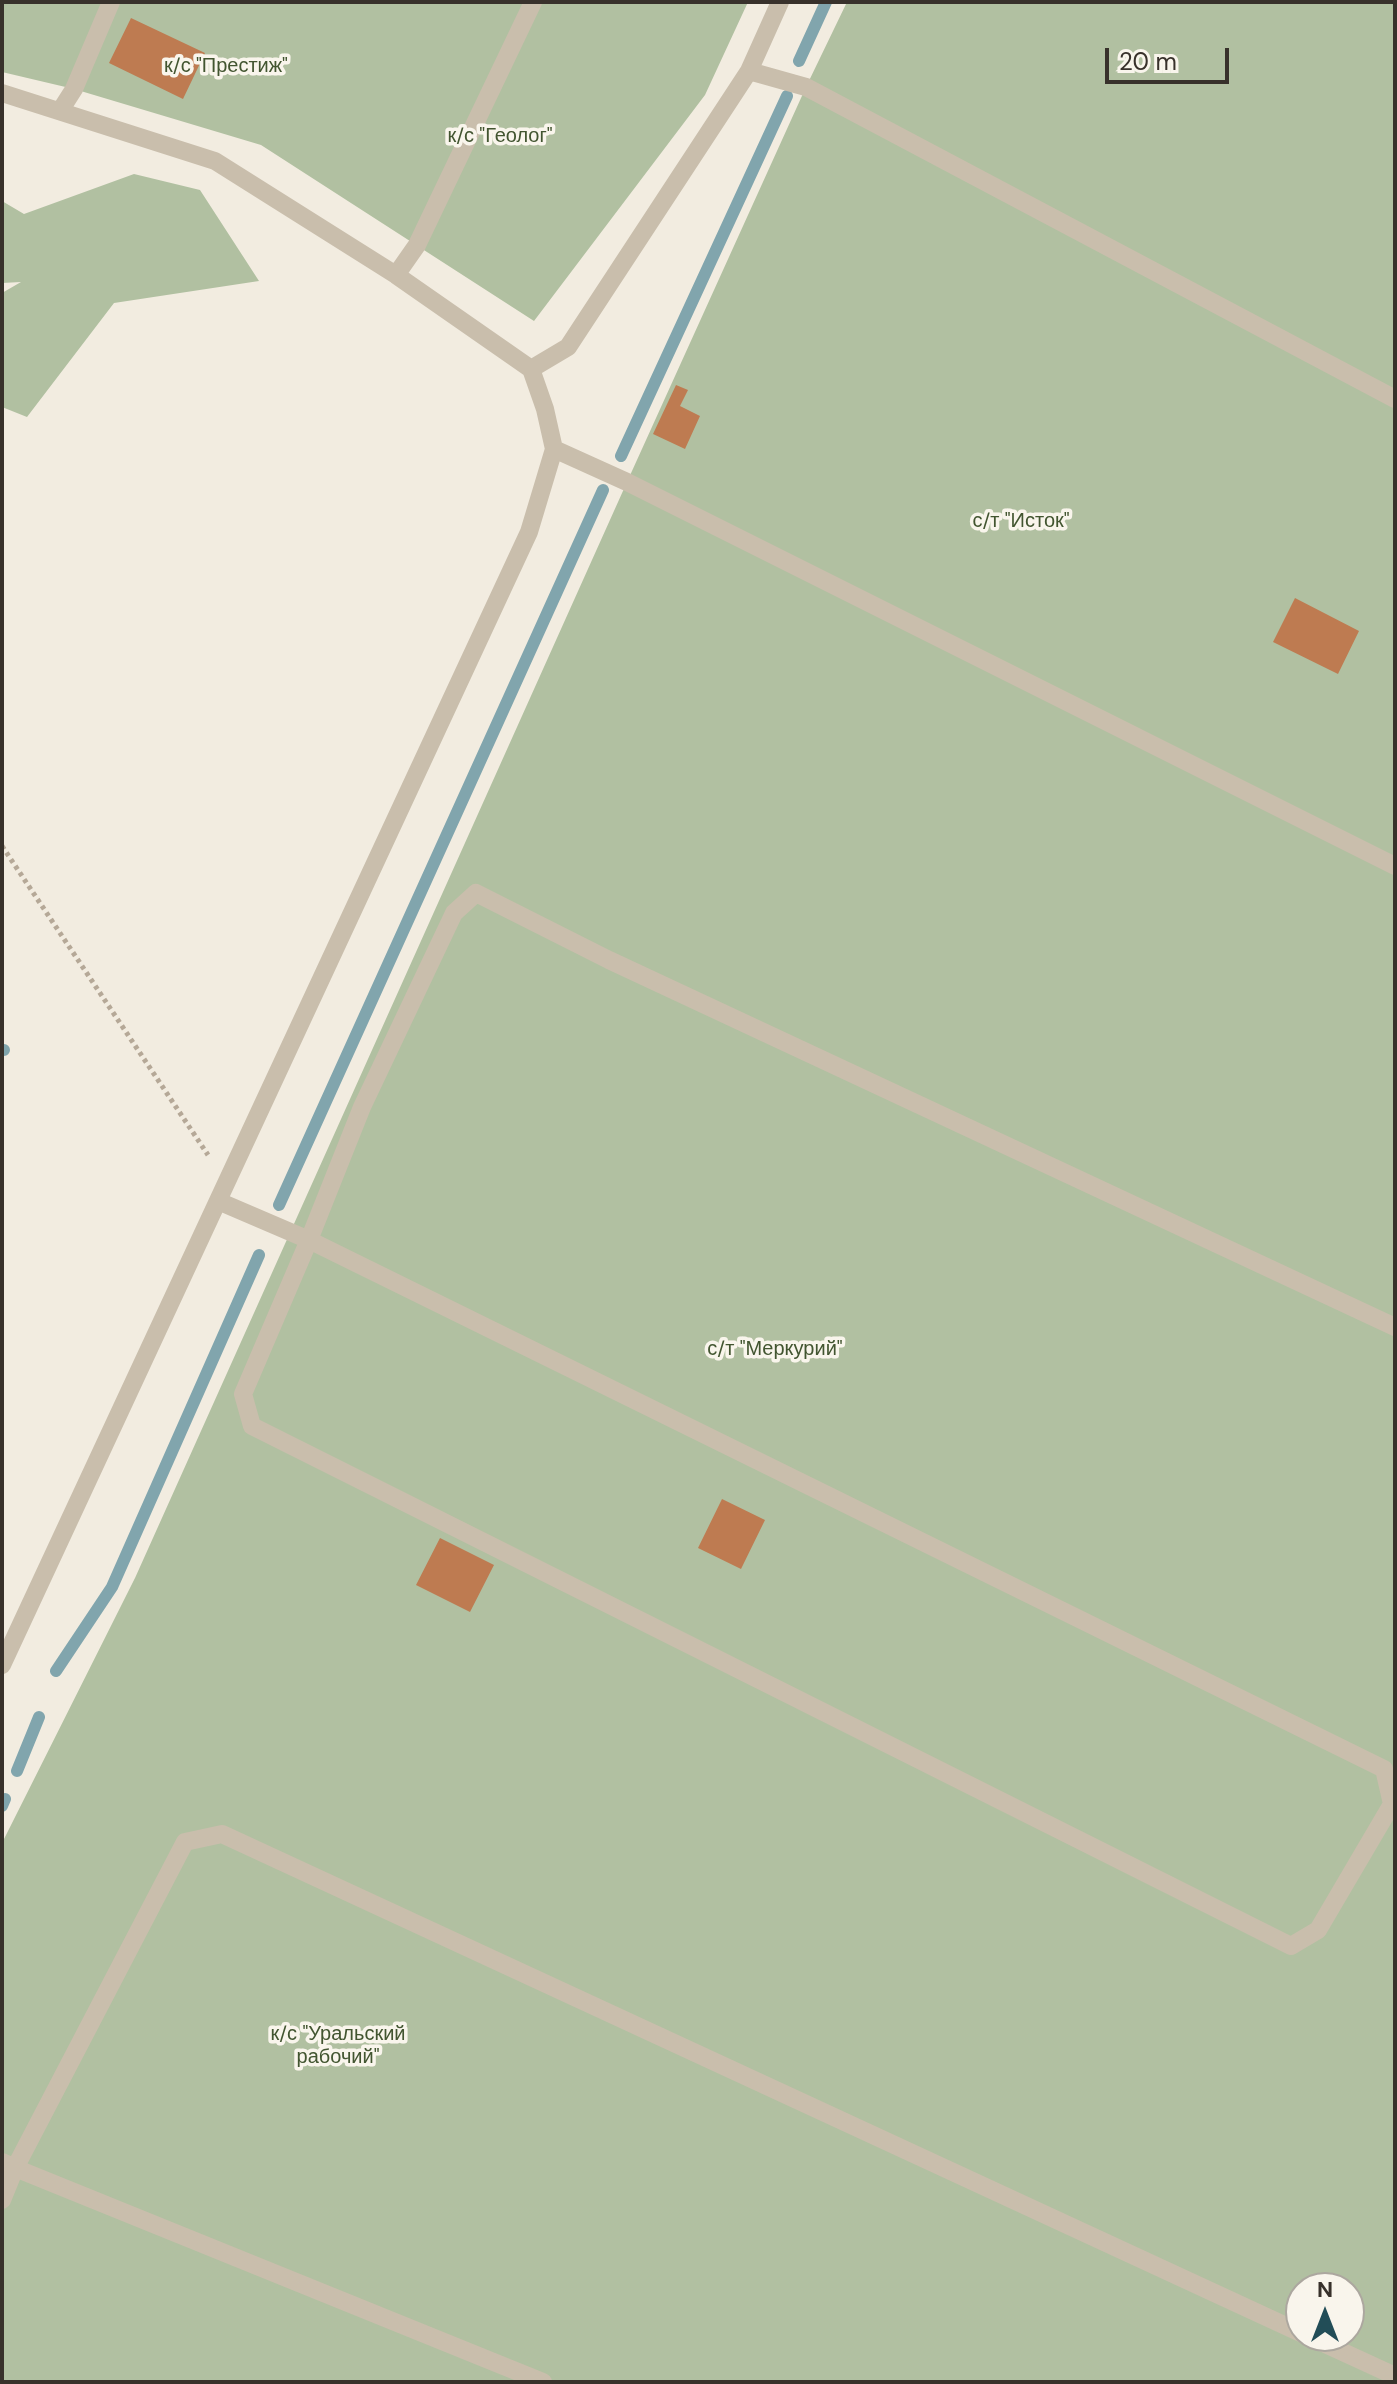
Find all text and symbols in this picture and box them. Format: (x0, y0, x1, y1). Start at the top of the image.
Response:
scale bar (1109, 32, 1233, 82)
text: 20 m (1119, 46, 1177, 77)
park label: к/с "Престиж" (164, 55, 288, 79)
park label: к/с "Геолог" (447, 125, 553, 149)
park label: с/т "Исток" (972, 510, 1070, 534)
park label: с/т "Меркурий" (707, 1338, 843, 1362)
park label: к/с "Уральский рабочий" (271, 2023, 405, 2070)
north arrow (1285, 2272, 1365, 2352)
text: N (1317, 2275, 1333, 2304)

